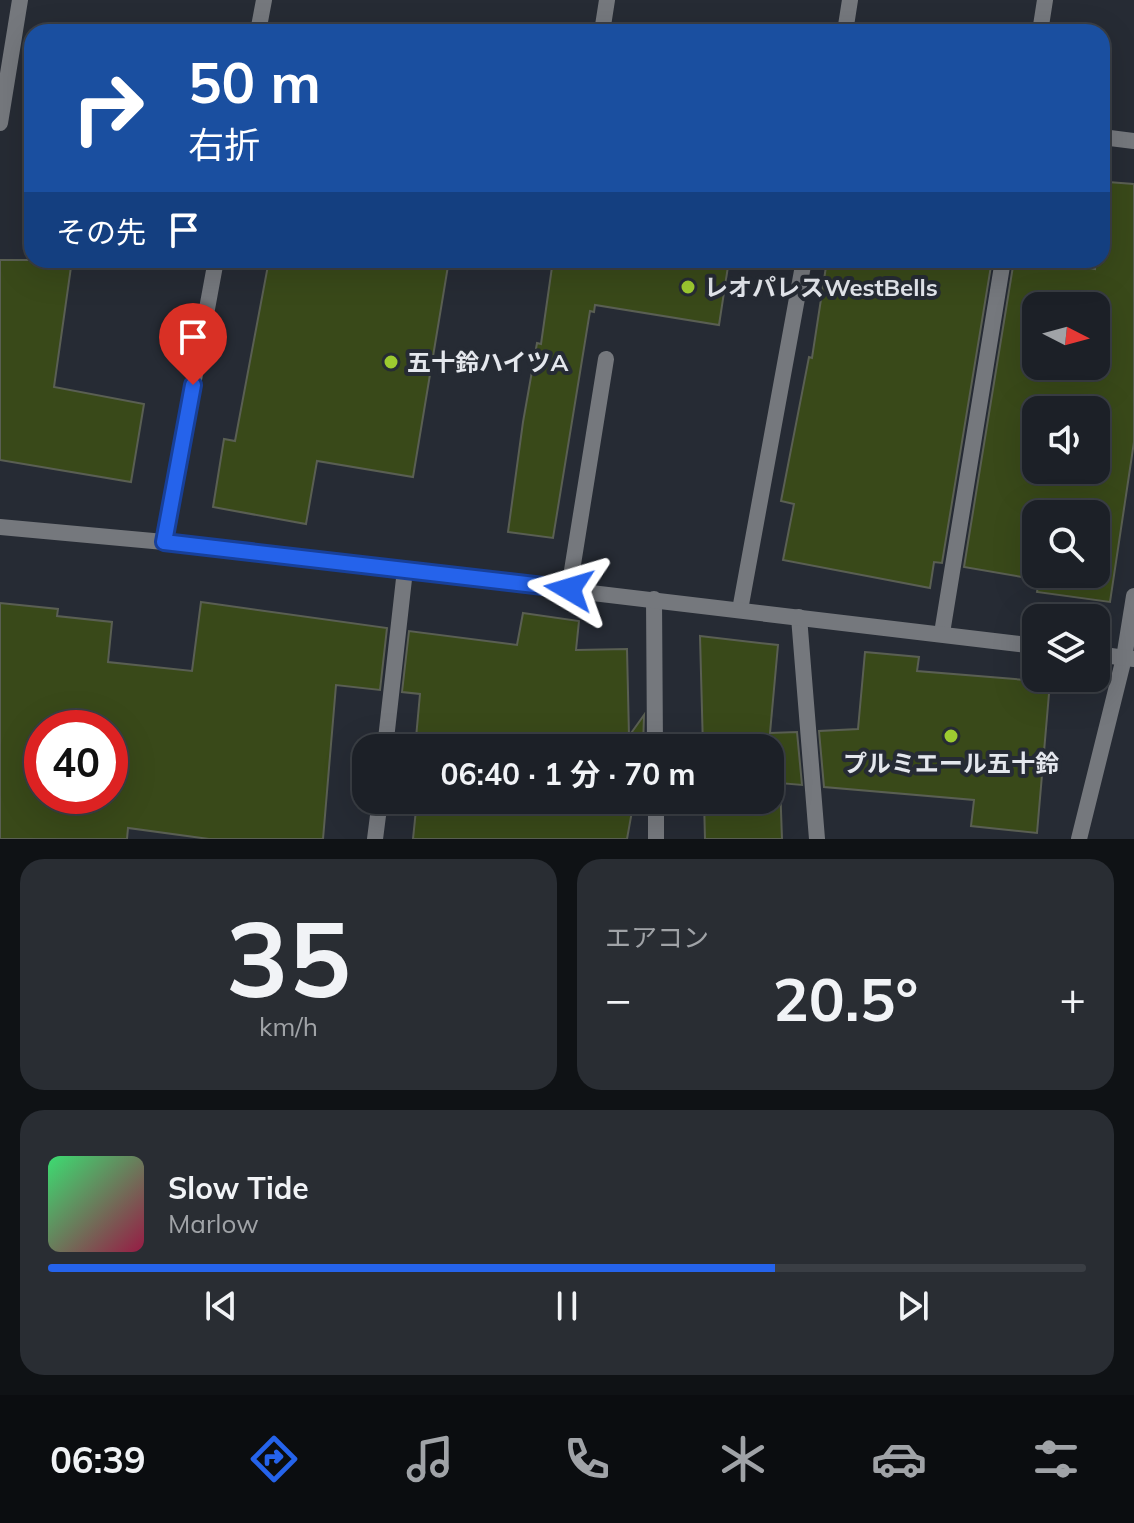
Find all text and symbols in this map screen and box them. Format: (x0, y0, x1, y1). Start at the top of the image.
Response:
text: 50 m (188, 47, 321, 117)
icon: right (56, 56, 160, 160)
text: 右折 (188, 122, 260, 167)
icon: arrive (162, 208, 206, 252)
text: その先 (56, 213, 146, 251)
place label: レオパレスWestBells (704, 272, 938, 302)
marker: レオパレスWestBells (679, 278, 697, 296)
north arrow (1022, 292, 1110, 380)
map controls (1022, 292, 1110, 692)
pin (159, 303, 227, 385)
icon: arrive (171, 315, 215, 359)
place label: 五十鈴ハイツA (407, 347, 569, 377)
marker: 五十鈴ハイツA (382, 353, 400, 371)
button: sound (1022, 396, 1110, 484)
button: search (1022, 500, 1110, 588)
position arrow (527, 547, 611, 631)
button: layers (1022, 604, 1110, 692)
speed limit sign: 40 (24, 710, 128, 814)
marker: プルミエール五十鈴 (942, 727, 960, 745)
place label: プルミエール五十鈴 (843, 748, 1059, 778)
text: 06:40 · 1 分 · 70 m (441, 755, 695, 793)
text: 35 (226, 892, 351, 1023)
text: エアコン (605, 921, 709, 954)
text: 20.5° (773, 961, 918, 1036)
text: − (605, 971, 631, 1026)
text: + (1060, 971, 1086, 1026)
text: km/h (259, 1010, 318, 1043)
text: Slow Tide (168, 1169, 309, 1207)
text: Marlow (168, 1207, 259, 1240)
icon: previous (199, 1284, 243, 1328)
icon: pause (545, 1284, 589, 1328)
icon: next (891, 1284, 935, 1328)
icon: directions (246, 1431, 302, 1487)
icon: music (402, 1431, 458, 1487)
icon: phone (559, 1431, 615, 1487)
icon: climate (715, 1431, 771, 1487)
icon: car (871, 1431, 927, 1487)
icon: filters (1028, 1431, 1084, 1487)
text: 06:39 (50, 1437, 146, 1482)

